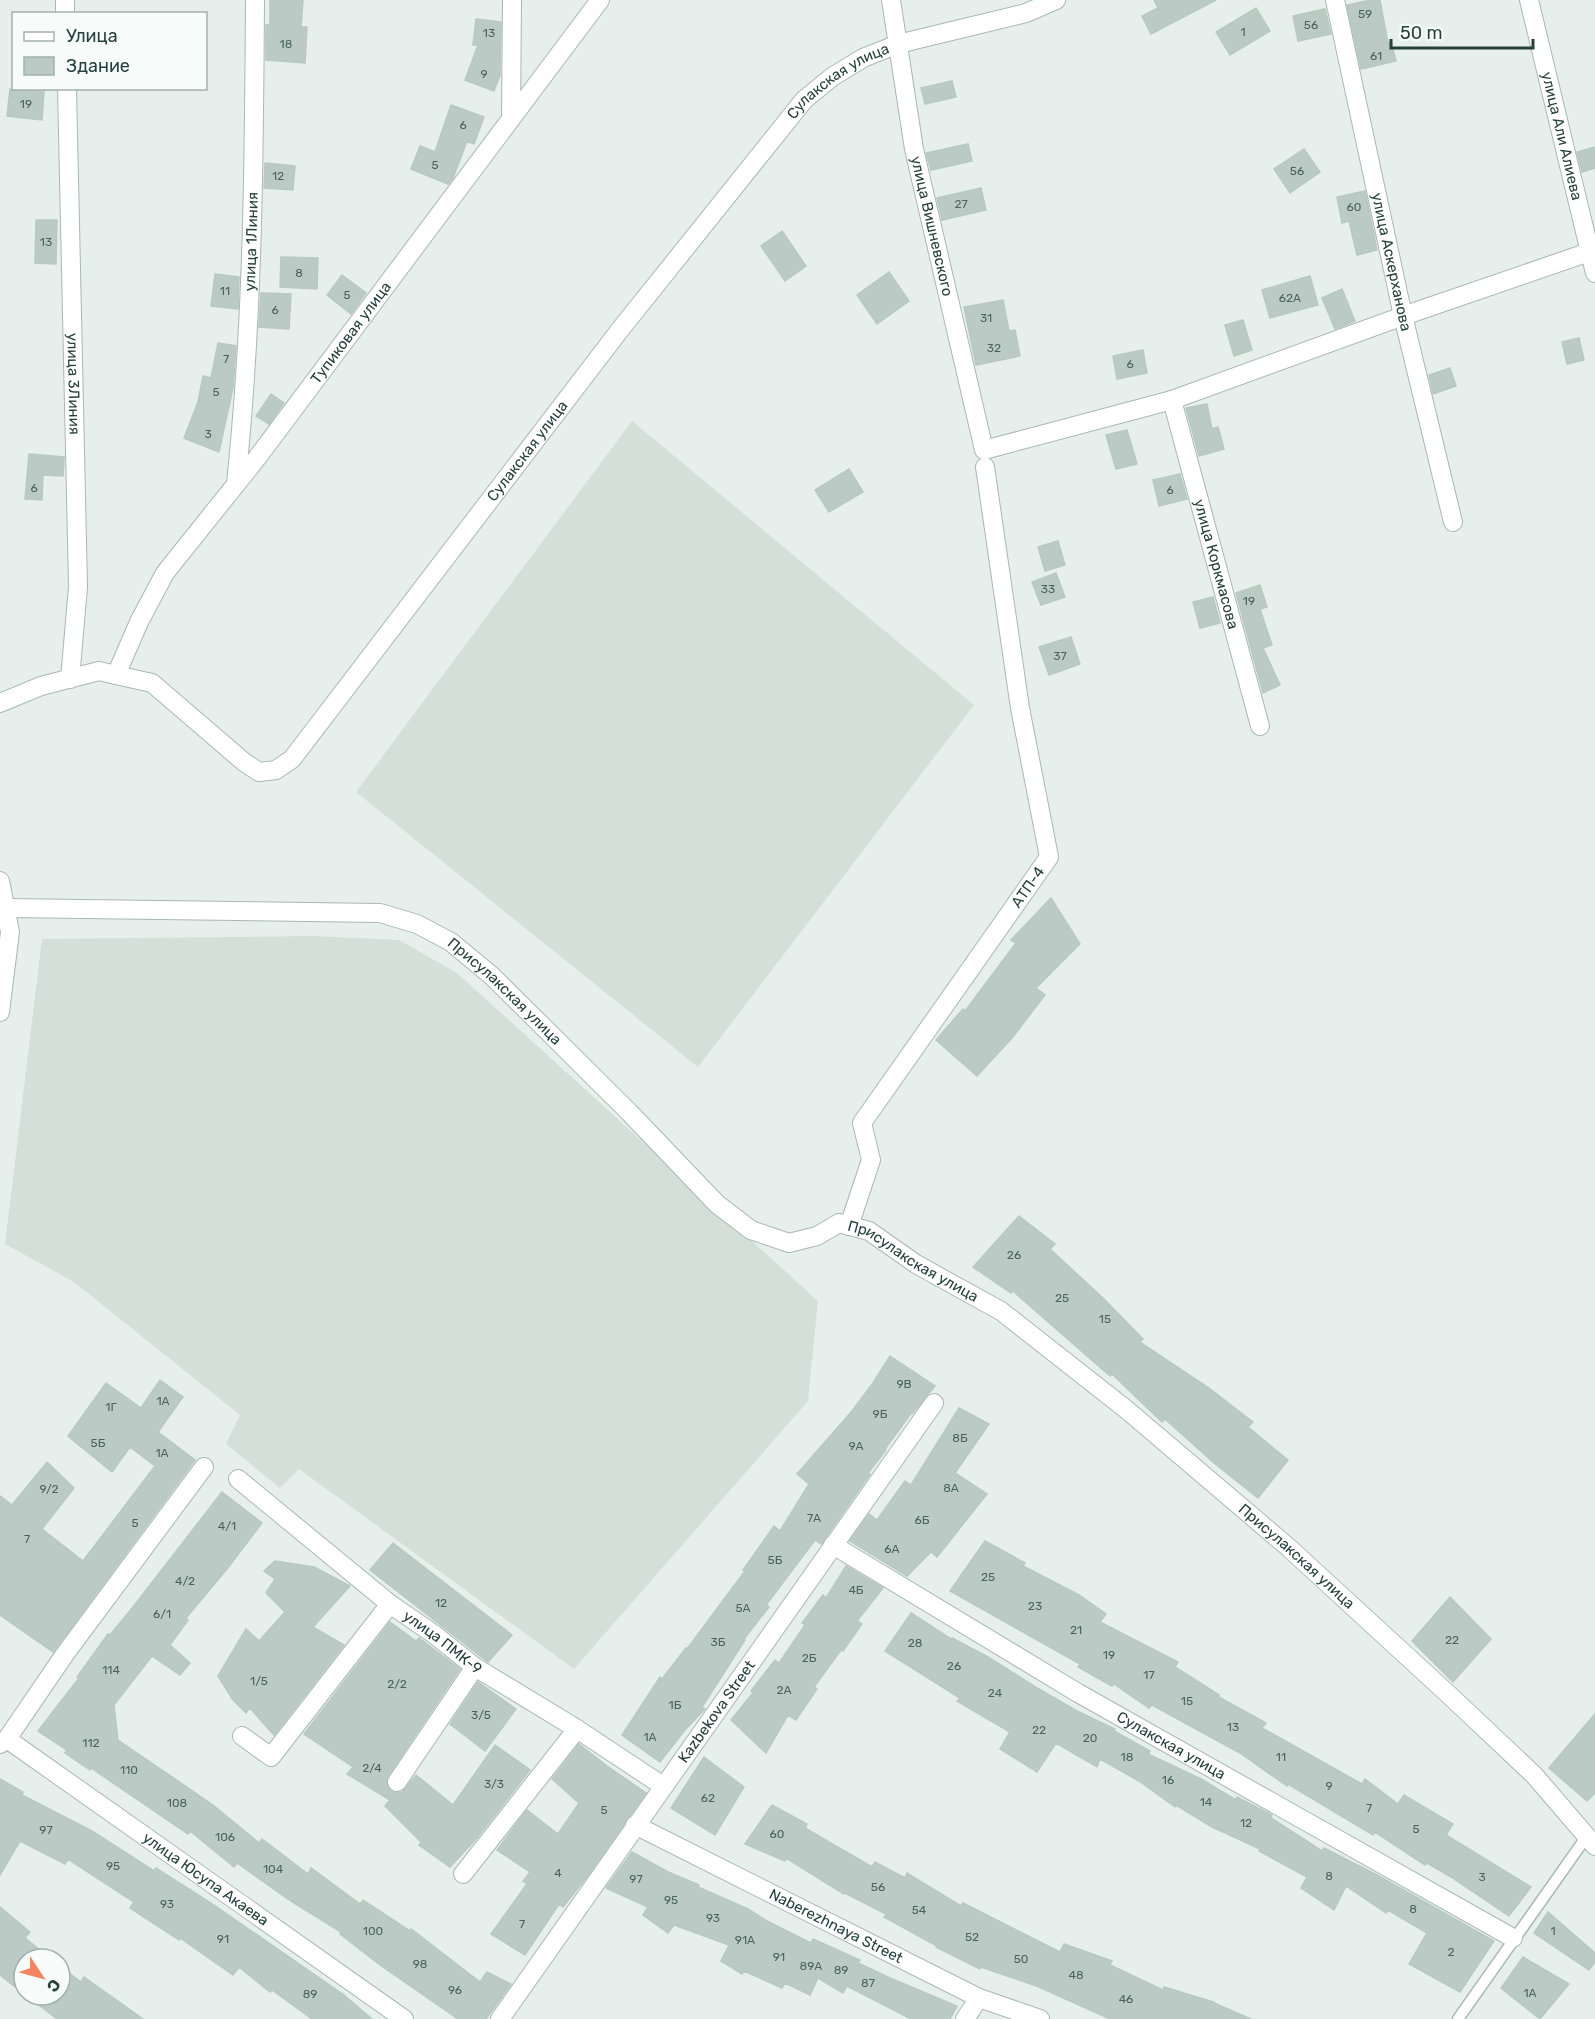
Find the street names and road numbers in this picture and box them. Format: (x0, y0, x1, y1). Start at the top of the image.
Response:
street label: Сулакская улица (783, 39, 892, 123)
street label: улица Али Алиева (1538, 70, 1586, 202)
street label: улица Вишневского (907, 154, 957, 298)
street label: улица Аскерханова (1368, 191, 1415, 333)
street label: улица 1Линия (241, 192, 262, 292)
street label: Тупиковая улица (307, 278, 395, 387)
street label: улица 3Линия (63, 333, 84, 435)
street label: Сулакская улица (483, 397, 571, 505)
street label: улица Коркмасова (1190, 497, 1242, 631)
street label: АТП-4 (1007, 863, 1048, 911)
street label: Присулакская улица (444, 934, 565, 1049)
street label: Присулакская улица (846, 1217, 982, 1306)
street label: Присулакская улица (1235, 1500, 1358, 1613)
street label: улица ПМК-9 (400, 1607, 485, 1678)
street label: Kazbekova Street (674, 1657, 759, 1766)
street label: Сулакская улица (1113, 1708, 1229, 1783)
street label: улица Юсупа Акаева (139, 1828, 272, 1930)
street label: Naberezhnaya Street (766, 1885, 906, 1967)

